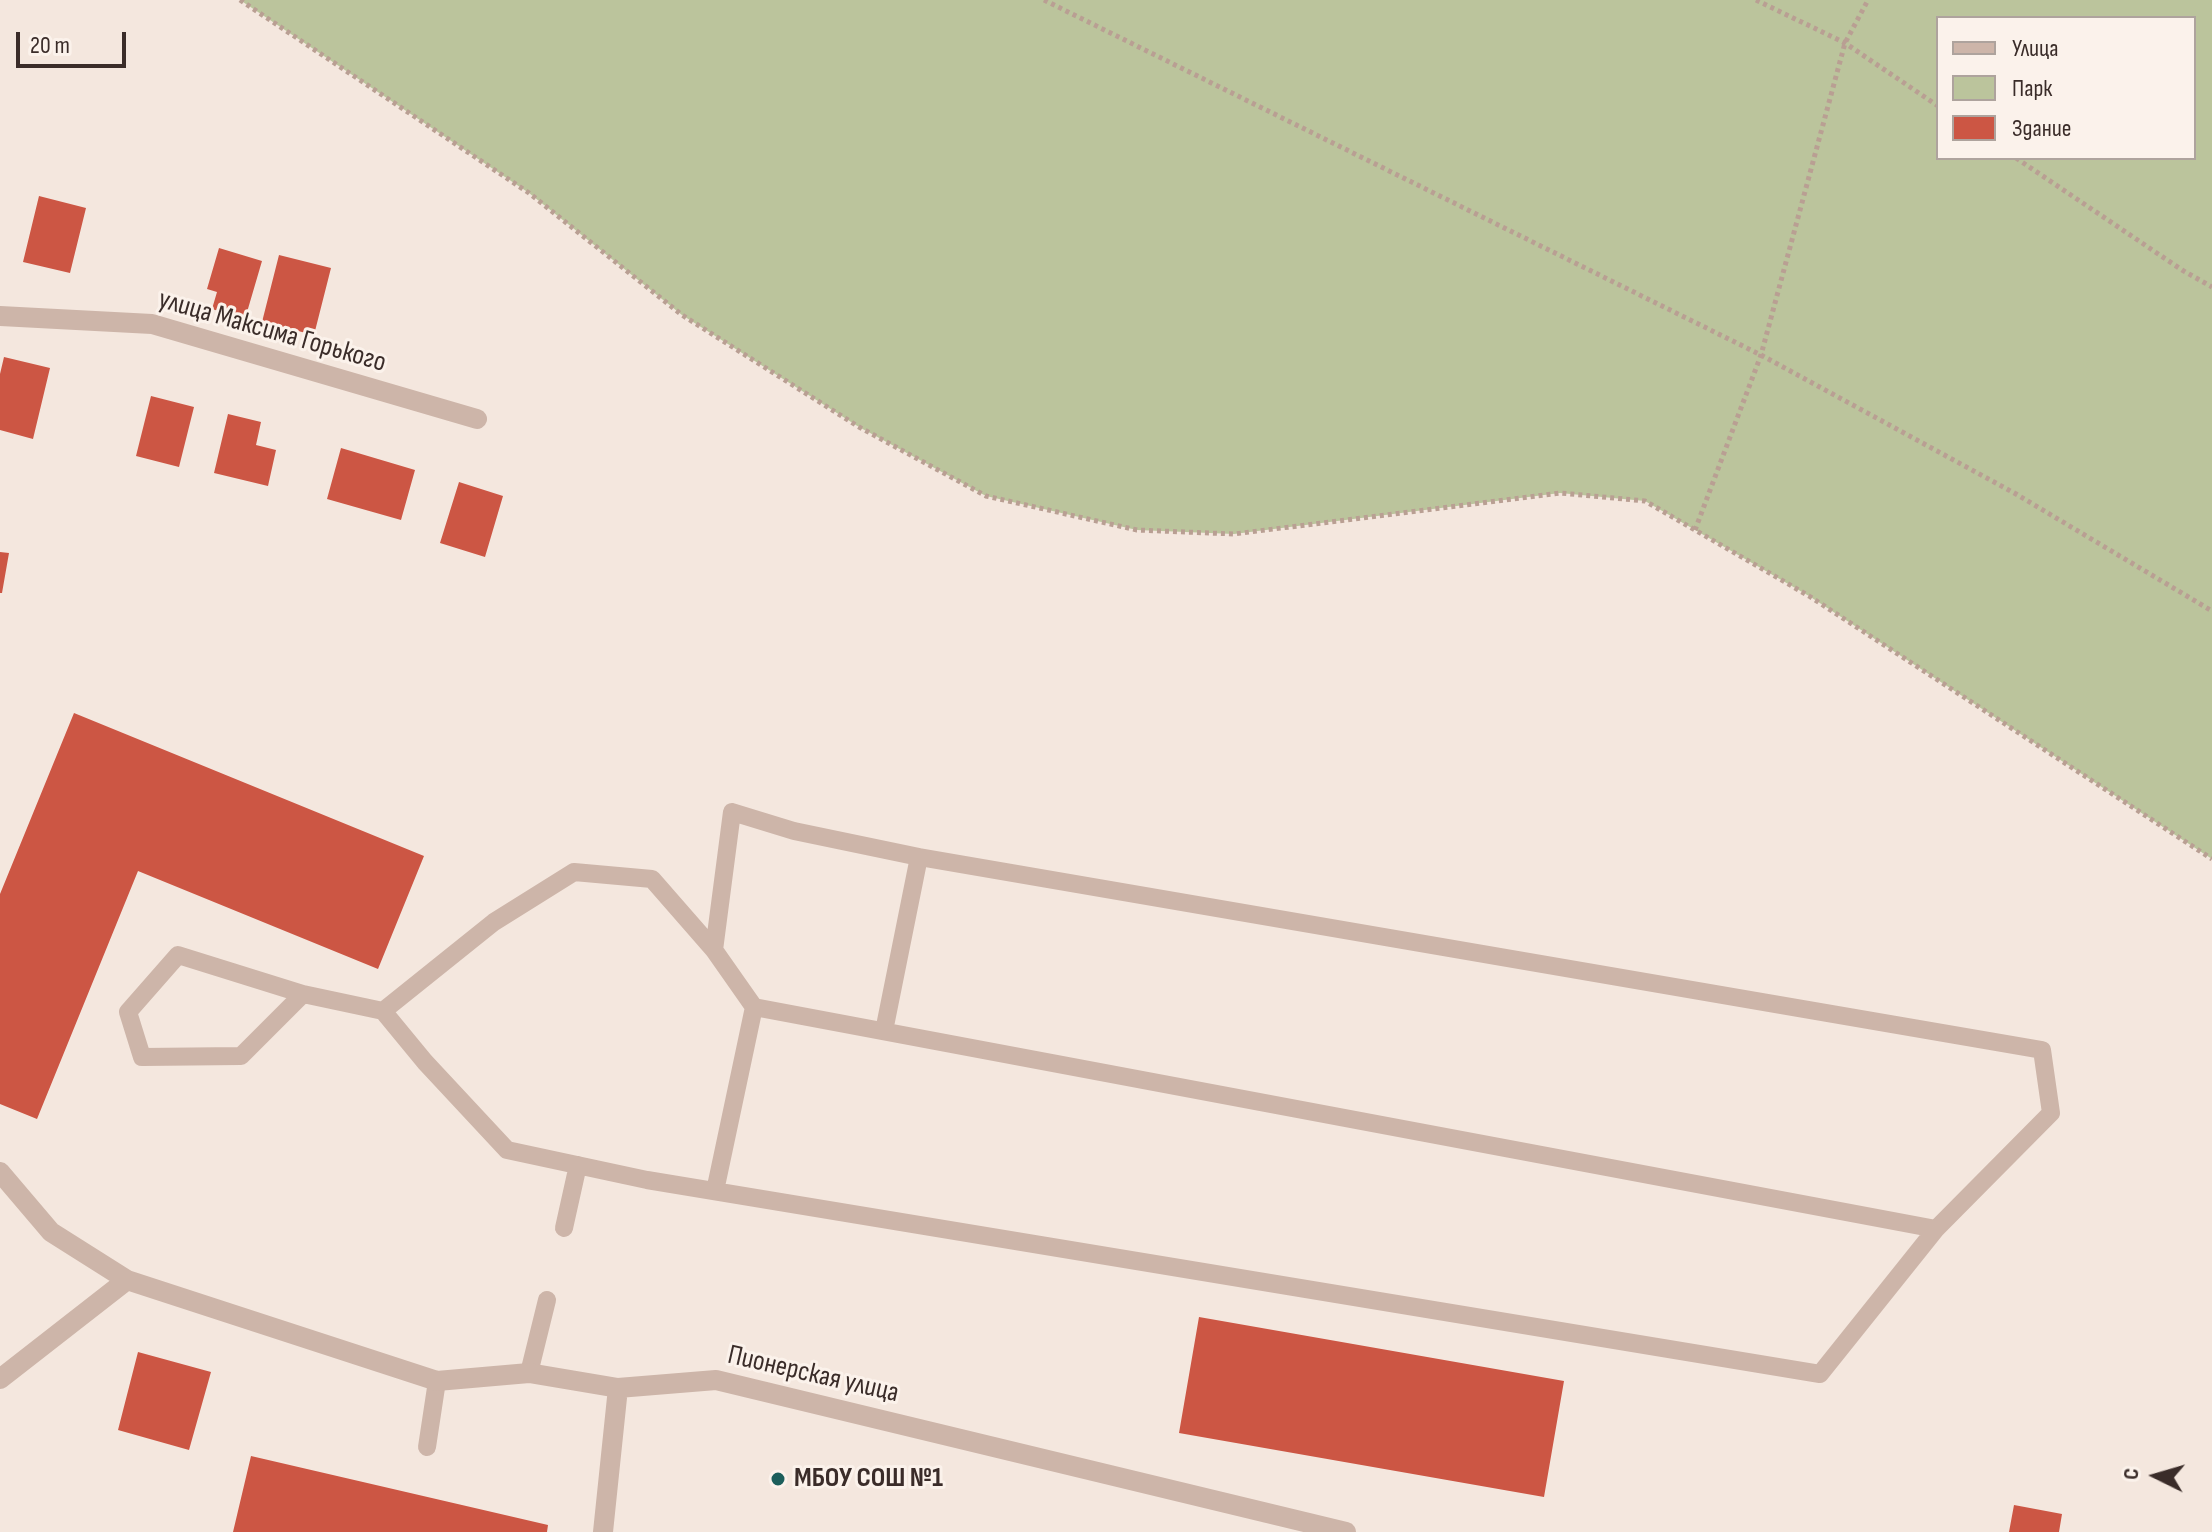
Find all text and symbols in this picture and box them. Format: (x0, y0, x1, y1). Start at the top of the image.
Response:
scale bar (20, 16, 130, 66)
legend (1936, 16, 2196, 160)
text: 20 m (30, 31, 70, 60)
text: Улица (2012, 34, 2058, 63)
text: Парк (2012, 74, 2052, 103)
text: Здание (2012, 114, 2071, 143)
street label: улица Максима Горького (154, 283, 390, 381)
street label: Пионерская улица (724, 1339, 902, 1411)
north arrow (2116, 1436, 2196, 1516)
place label: МБОУ СОШ №1 (794, 1462, 943, 1496)
text: С (2118, 1467, 2146, 1481)
marker: МБОУ СОШ №1 (769, 1470, 787, 1488)

